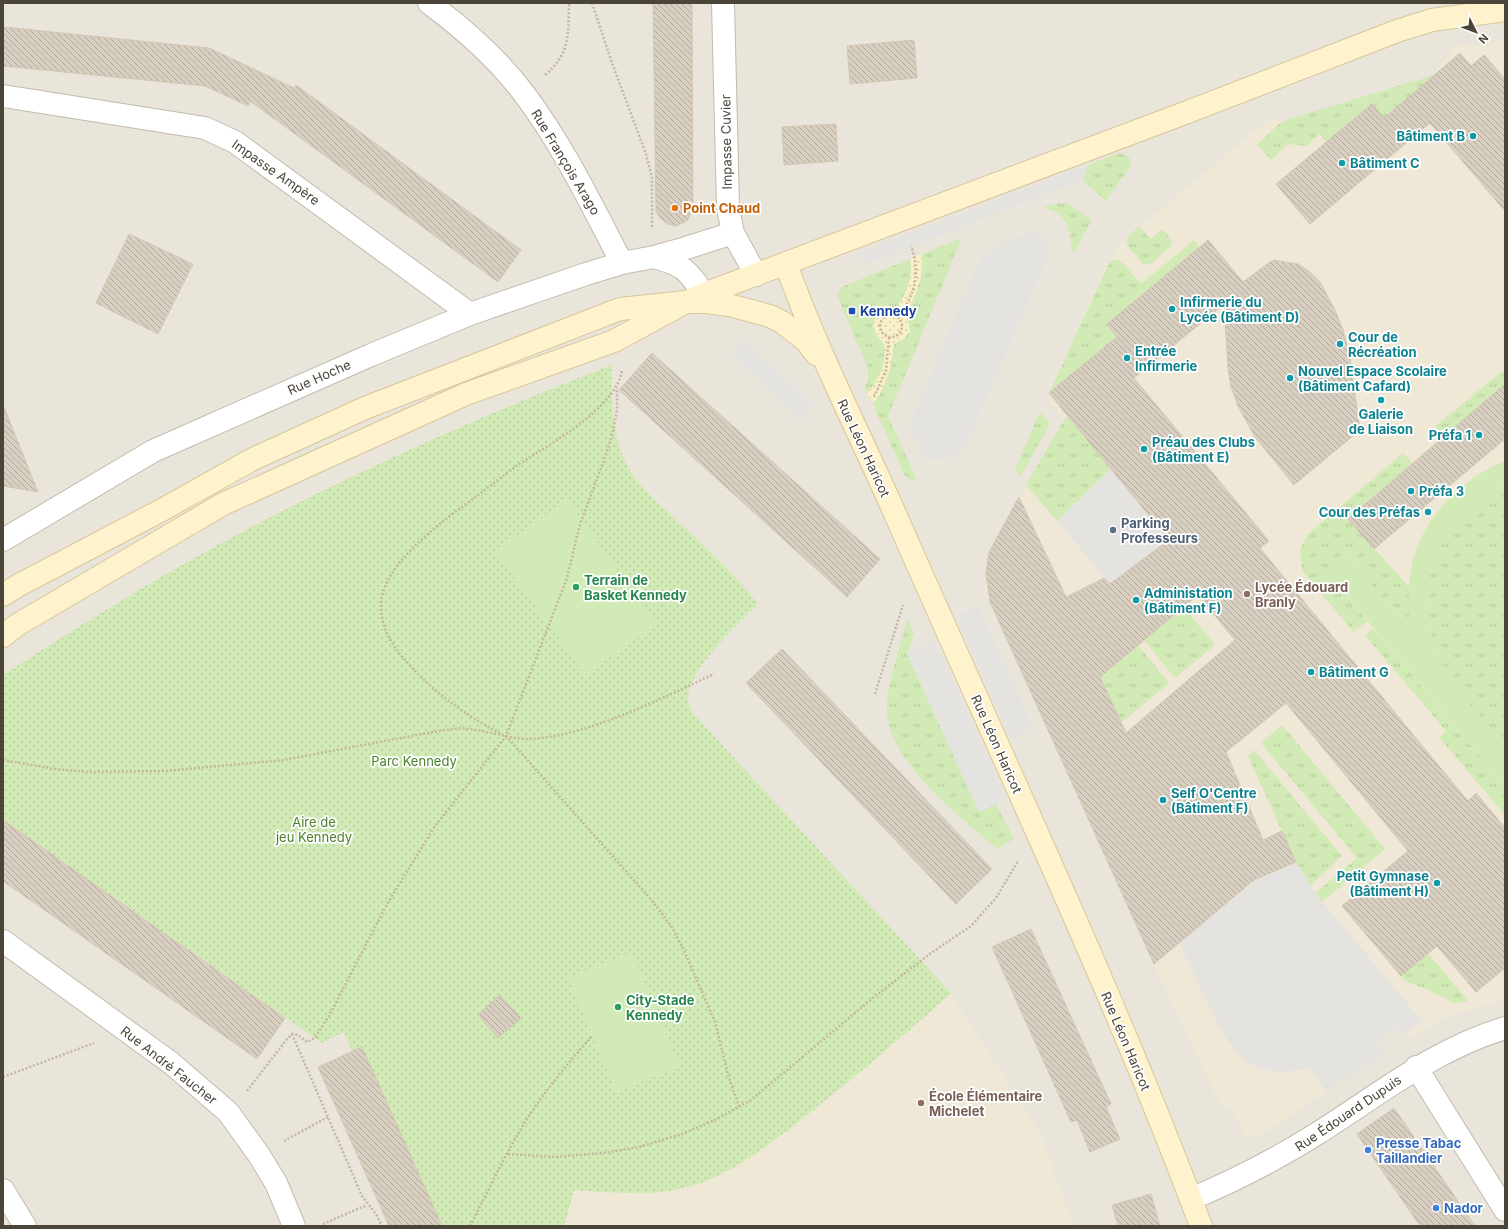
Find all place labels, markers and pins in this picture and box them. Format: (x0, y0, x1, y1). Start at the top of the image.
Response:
place label: Bâtiment B (1396, 128, 1465, 144)
marker: Bâtiment B (1468, 131, 1478, 141)
place label: Bâtiment C (1350, 155, 1420, 171)
marker: Bâtiment C (1337, 158, 1347, 168)
place label: Point Chaud (683, 200, 760, 216)
marker: Point Chaud (670, 203, 680, 213)
place label: Infirmerie du Lycée (Bâtiment D) (1180, 294, 1299, 325)
place label: Kennedy (860, 303, 917, 319)
marker: Infirmerie du Lycée (Bâtiment D) (1167, 304, 1177, 314)
marker: Kennedy (847, 306, 857, 316)
place label: Cour de Récréation (1348, 329, 1417, 360)
marker: Cour de Récréation (1335, 339, 1345, 349)
place label: Entrée Infirmerie (1135, 343, 1197, 374)
marker: Entrée Infirmerie (1122, 353, 1132, 363)
place label: Nouvel Espace Scolaire (Bâtiment Cafard) (1298, 363, 1447, 394)
marker: Nouvel Espace Scolaire (Bâtiment Cafard) (1285, 373, 1295, 383)
marker: Galerie de Liaison (1376, 395, 1386, 405)
place label: Galerie de Liaison (1349, 406, 1413, 437)
place label: Préfa 1 (1429, 427, 1471, 443)
marker: Préfa 1 (1474, 430, 1484, 440)
place label: Préau des Clubs (Bâtiment E) (1152, 434, 1255, 465)
marker: Préau des Clubs (Bâtiment E) (1139, 444, 1149, 454)
place label: Préfa 3 (1419, 483, 1464, 499)
marker: Préfa 3 (1406, 486, 1416, 496)
place label: Cour des Préfas (1319, 504, 1420, 520)
marker: Cour des Préfas (1423, 507, 1433, 517)
place label: Parking Professeurs (1121, 515, 1198, 546)
marker: Parking Professeurs (1108, 525, 1118, 535)
place label: Terrain de Basket Kennedy (584, 572, 687, 603)
place label: Lycée Édouard Branly (1255, 579, 1348, 610)
marker: Terrain de Basket Kennedy (571, 582, 581, 592)
place label: Administation (Bâtiment F) (1144, 585, 1233, 616)
marker: Lycée Édouard Branly (1242, 589, 1252, 599)
marker: Administation (Bâtiment F) (1131, 595, 1141, 605)
place label: Bâtiment G (1319, 664, 1389, 680)
marker: Bâtiment G (1306, 667, 1316, 677)
place label: Self O'Centre (Bâtiment F) (1171, 785, 1257, 816)
marker: Self O'Centre (Bâtiment F) (1158, 795, 1168, 805)
place label: Petit Gymnase (Bâtiment H) (1337, 868, 1429, 899)
marker: Petit Gymnase (Bâtiment H) (1432, 878, 1442, 888)
place label: City-Stade Kennedy (626, 992, 695, 1023)
marker: City-Stade Kennedy (613, 1002, 623, 1012)
place label: École Élémentaire Michelet (929, 1088, 1043, 1119)
marker: École Élémentaire Michelet (916, 1098, 926, 1108)
place label: Presse Tabac Taillandier (1376, 1135, 1462, 1166)
marker: Presse Tabac Taillandier (1363, 1145, 1373, 1155)
place label: Nador (1444, 1200, 1484, 1216)
marker: Nador (1431, 1203, 1441, 1213)

